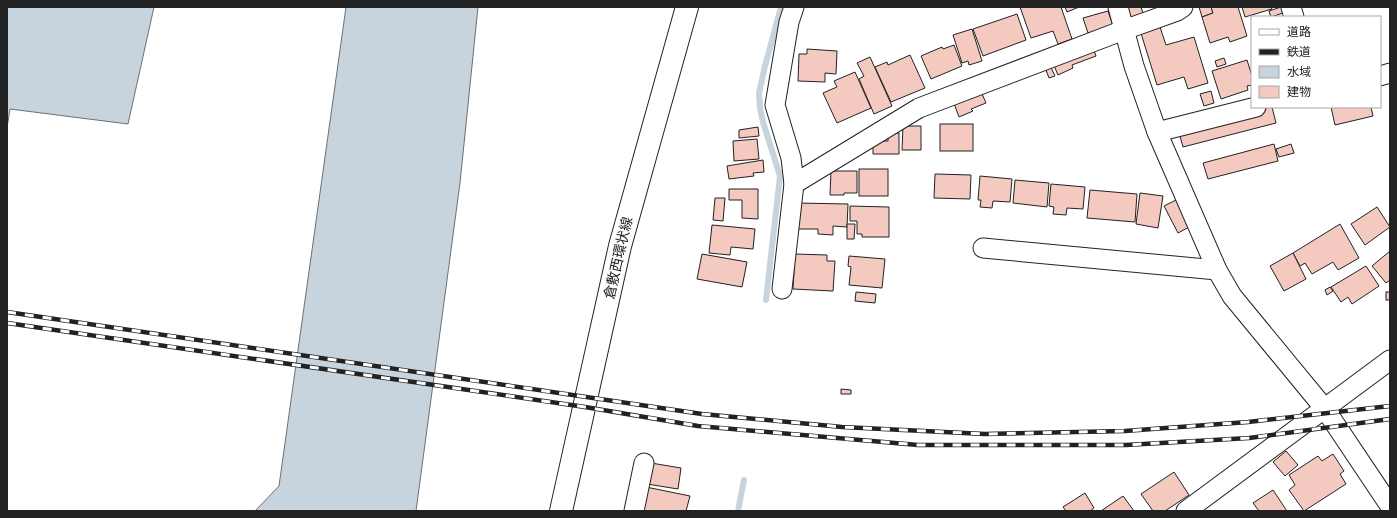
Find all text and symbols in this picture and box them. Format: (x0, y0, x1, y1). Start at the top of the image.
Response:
legend (1251, 16, 1381, 108)
text: 道路 (1287, 25, 1311, 39)
text: 鉄道 (1287, 45, 1311, 59)
text: 水域 (1287, 65, 1311, 79)
text: 建物 (1287, 85, 1311, 99)
street label: 倉敷西環状線 (601, 215, 635, 301)

